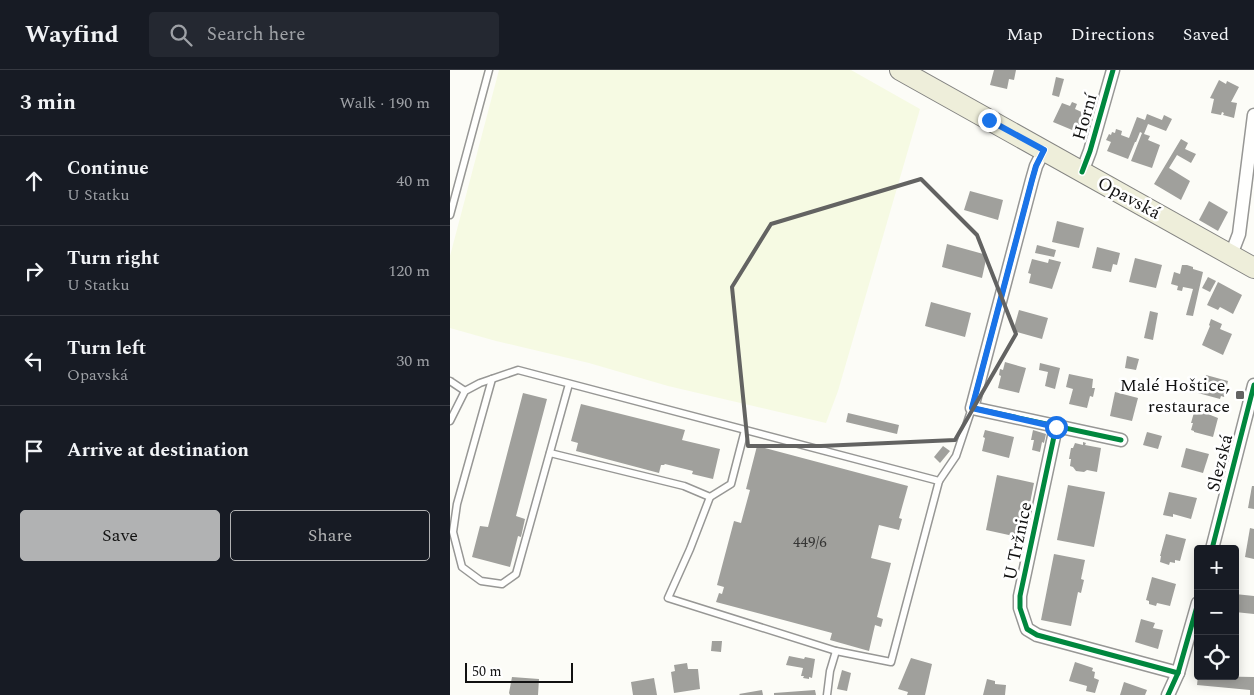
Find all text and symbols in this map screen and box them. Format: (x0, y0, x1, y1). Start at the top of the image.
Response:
search box (149, 12, 499, 57)
text: Wayfind (25, 17, 119, 53)
text: Search here (207, 20, 305, 49)
icon: search (167, 21, 195, 49)
text: Map (1007, 21, 1043, 48)
text: Directions (1071, 21, 1155, 48)
text: Saved (1183, 21, 1229, 48)
text: 3 min (20, 87, 76, 119)
street label: Horní (1065, 89, 1105, 144)
text: Walk · 190 m (339, 91, 430, 115)
route end (978, 109, 1001, 132)
text: Continue (67, 154, 149, 183)
icon: ahead (20, 167, 48, 195)
text: 40 m (396, 169, 430, 193)
street label: Opavská (1092, 170, 1166, 227)
text: U Statku (67, 183, 130, 207)
text: Turn right (67, 244, 160, 273)
icon: right (20, 257, 48, 285)
text: 120 m (388, 259, 430, 283)
text: U Statku (67, 273, 130, 297)
text: Turn left (67, 334, 146, 363)
icon: left (20, 347, 48, 375)
text: 30 m (396, 349, 430, 373)
text: Opavská (67, 363, 128, 387)
place label: Malé Hoštice, restaurace (1120, 372, 1230, 420)
marker: Malé Hoštice, restaurace (1234, 389, 1246, 401)
route start (1045, 416, 1068, 439)
street label: Slezská (1200, 431, 1240, 495)
text: Arrive at destination (67, 436, 249, 465)
icon: arrive (20, 437, 48, 465)
street label: U Tržnice (996, 499, 1040, 583)
button: Save (20, 510, 220, 561)
button: Share (230, 510, 430, 561)
house number: 449/6 (793, 531, 827, 554)
map controls (1194, 545, 1239, 680)
button: + (1194, 545, 1239, 590)
button: − (1194, 590, 1239, 635)
button: locate (1194, 635, 1239, 680)
scale bar (465, 660, 572, 683)
text: 50 m (472, 661, 502, 682)

